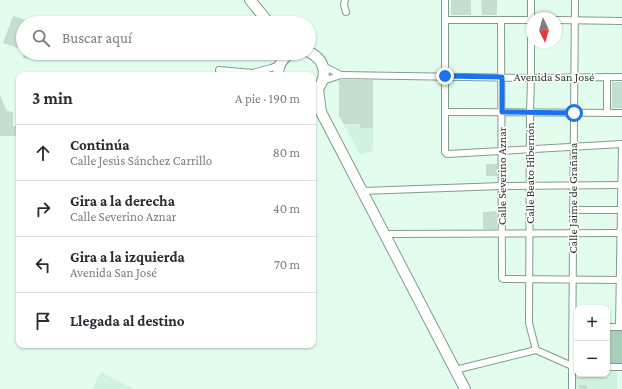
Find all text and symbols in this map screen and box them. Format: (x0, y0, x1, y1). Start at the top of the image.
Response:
north arrow (526, 12, 562, 48)
search box (16, 16, 316, 60)
icon: search (30, 27, 52, 49)
text: Buscar aquí (62, 30, 132, 46)
route end (436, 67, 454, 85)
street label: Avenida San José (514, 70, 594, 84)
text: 3 min (32, 89, 73, 108)
text: A pie · 190 m (235, 91, 300, 106)
route start (565, 104, 583, 122)
street label: Calle Beato Hibernón (523, 122, 537, 224)
street label: Calle Severino Aznar (495, 126, 509, 225)
text: Continúa (70, 137, 130, 153)
icon: ahead (32, 142, 54, 164)
street label: Calle Jaime de Grañana (566, 142, 580, 253)
text: 80 m (273, 145, 300, 160)
text: Calle Jesús Sánchez Carrillo (70, 153, 212, 168)
text: Gira a la derecha (70, 193, 175, 209)
icon: right (32, 198, 54, 220)
text: 40 m (273, 201, 300, 216)
text: Calle Severino Aznar (70, 209, 176, 224)
text: Gira a la izquierda (70, 249, 185, 265)
icon: left (32, 254, 54, 276)
text: 70 m (274, 257, 300, 272)
text: Avenida San José (70, 265, 157, 280)
map controls (574, 305, 610, 377)
button: + (574, 305, 610, 341)
icon: arrive (32, 310, 54, 332)
text: Llegada al destino (70, 313, 185, 329)
button: − (574, 341, 610, 377)

